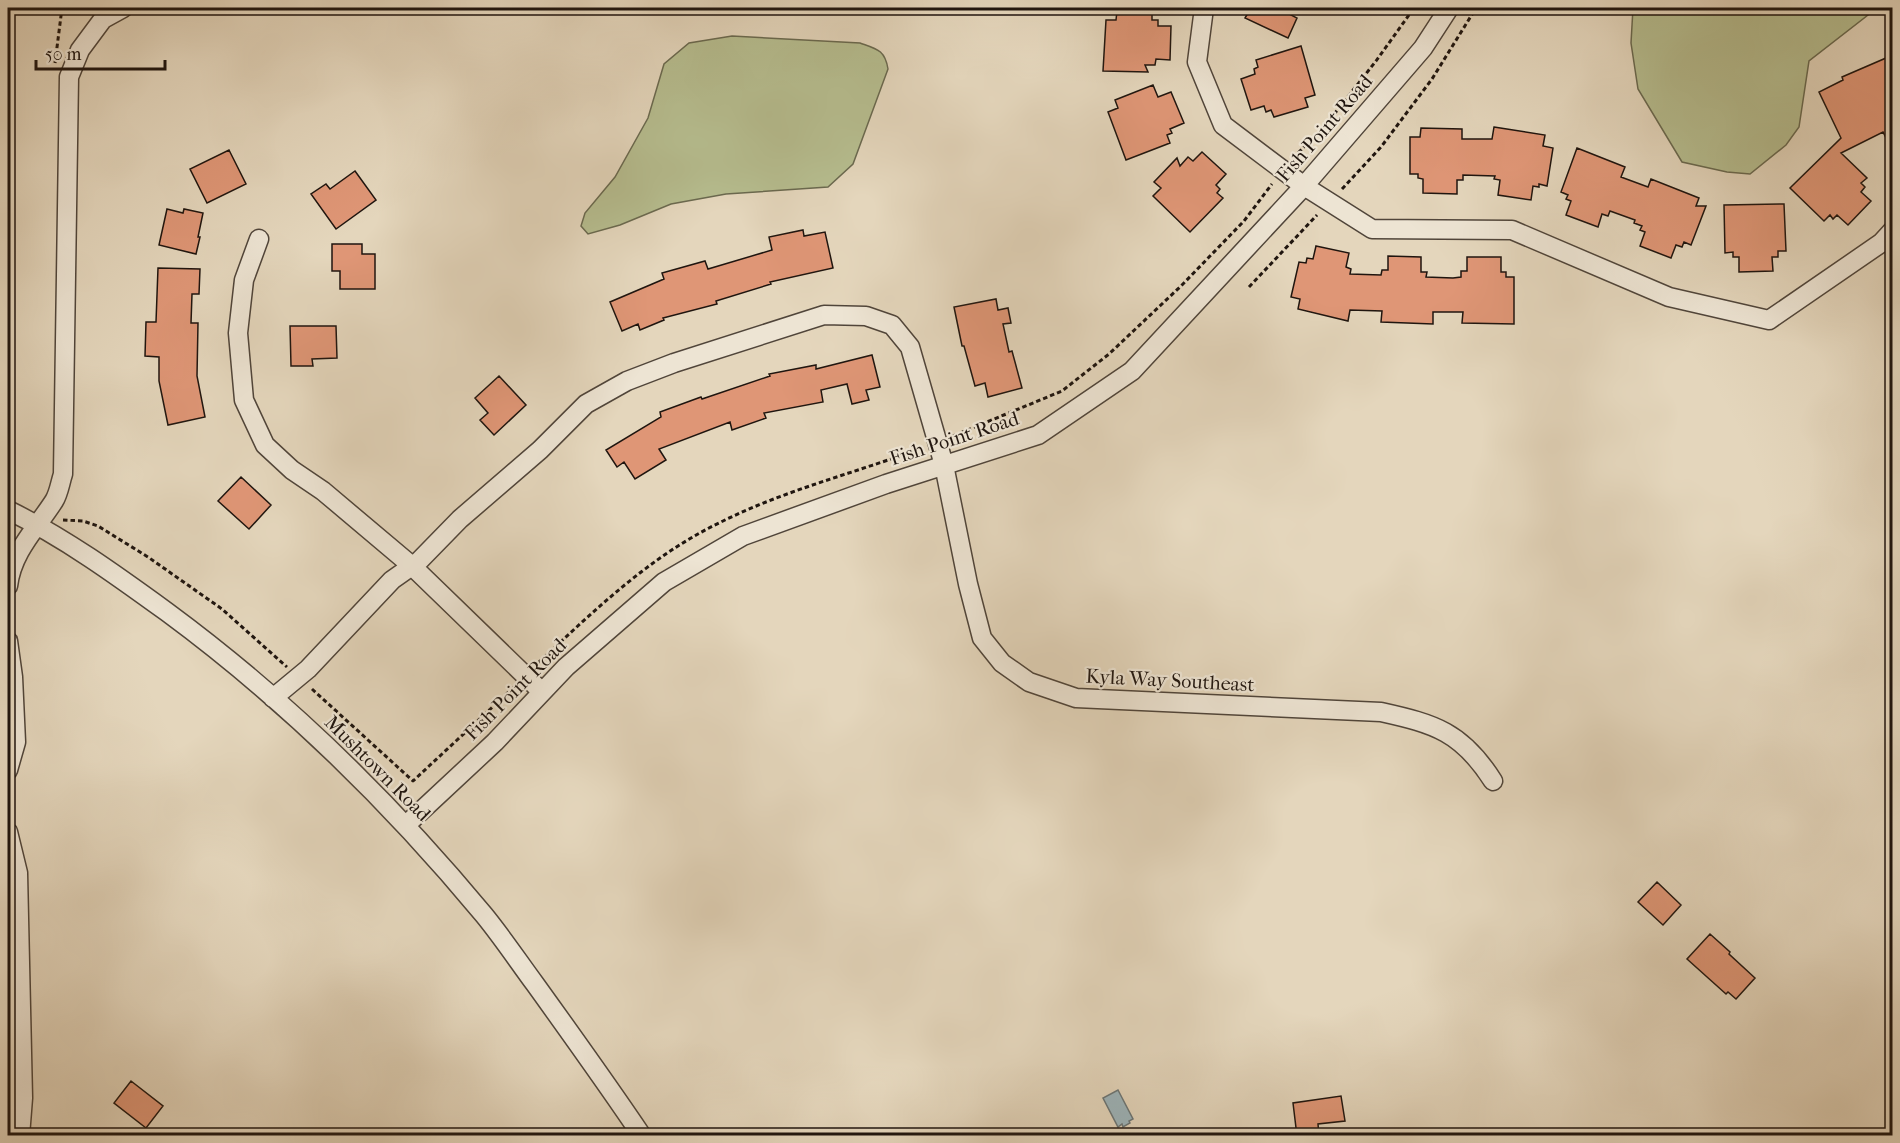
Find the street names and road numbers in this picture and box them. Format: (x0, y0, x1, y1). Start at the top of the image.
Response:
street label: Fish Point Road (1272, 69, 1378, 187)
street label: Fish Point Road (887, 406, 1023, 470)
street label: Fish Point Road (460, 633, 572, 745)
street label: Kyla Way Southeast (1085, 665, 1255, 696)
street label: Mushtown Road (320, 711, 436, 827)

